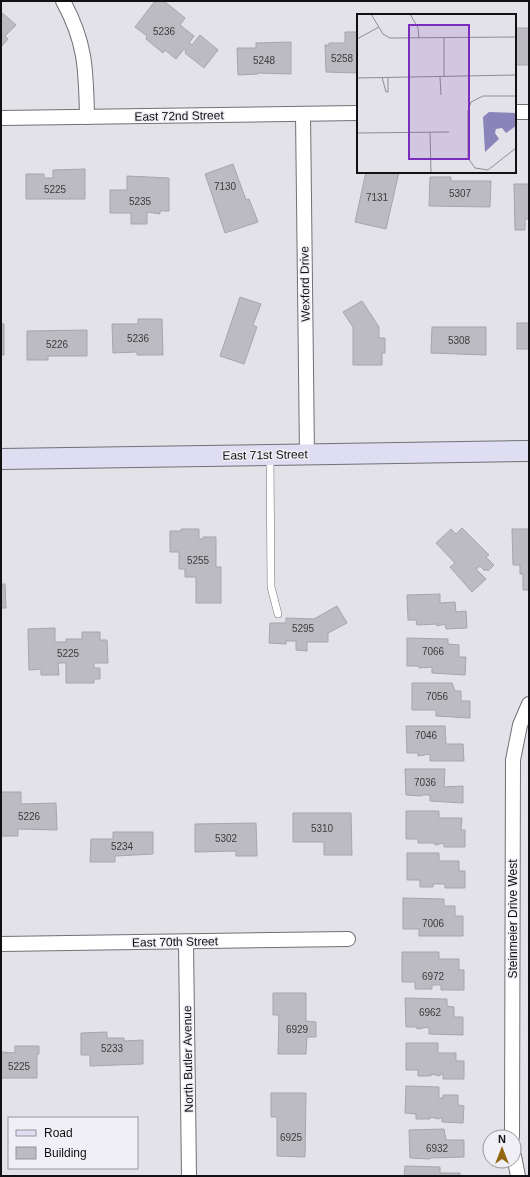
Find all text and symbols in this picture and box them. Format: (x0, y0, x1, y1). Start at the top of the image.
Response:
inset map (357, 14, 516, 173)
house number: 5236 (153, 26, 176, 37)
house number: 5258 (331, 53, 354, 64)
house number: 5248 (253, 55, 276, 66)
street label: East 72nd Street (134, 108, 224, 124)
house number: 7130 (214, 181, 237, 192)
house number: 5225 (44, 184, 67, 195)
house number: 5307 (449, 188, 472, 199)
house number: 7131 (366, 192, 389, 203)
house number: 5235 (129, 196, 152, 207)
street label: Wexford Drive (297, 246, 313, 322)
house number: 5236 (127, 333, 150, 344)
house number: 5308 (448, 335, 471, 346)
house number: 5226 (46, 339, 69, 350)
street label: East 71st Street (222, 447, 308, 463)
house number: 5255 (187, 555, 210, 566)
house number: 5295 (292, 623, 315, 634)
house number: 7066 (422, 646, 445, 657)
house number: 5225 (57, 648, 80, 659)
house number: 7056 (426, 691, 449, 702)
house number: 7046 (415, 730, 438, 741)
house number: 7036 (414, 777, 437, 788)
house number: 5226 (18, 811, 41, 822)
house number: 5310 (311, 823, 334, 834)
house number: 5302 (215, 833, 238, 844)
house number: 5234 (111, 841, 134, 852)
street label: Steinmeier Drive West (506, 859, 520, 979)
house number: 7006 (422, 918, 445, 929)
street label: East 70th Street (132, 934, 219, 950)
house number: 6972 (422, 971, 445, 982)
street label: North Butler Avenue (180, 1005, 196, 1113)
house number: 6962 (419, 1007, 442, 1018)
house number: 6929 (286, 1024, 309, 1035)
house number: 5233 (101, 1043, 124, 1054)
house number: 5225 (8, 1061, 31, 1072)
legend (8, 1117, 138, 1169)
text: Road (44, 1126, 73, 1140)
north arrow (482, 1129, 522, 1169)
house number: 6925 (280, 1132, 303, 1143)
text: N (498, 1133, 506, 1145)
house number: 6932 (426, 1143, 449, 1154)
text: Building (44, 1146, 87, 1160)

